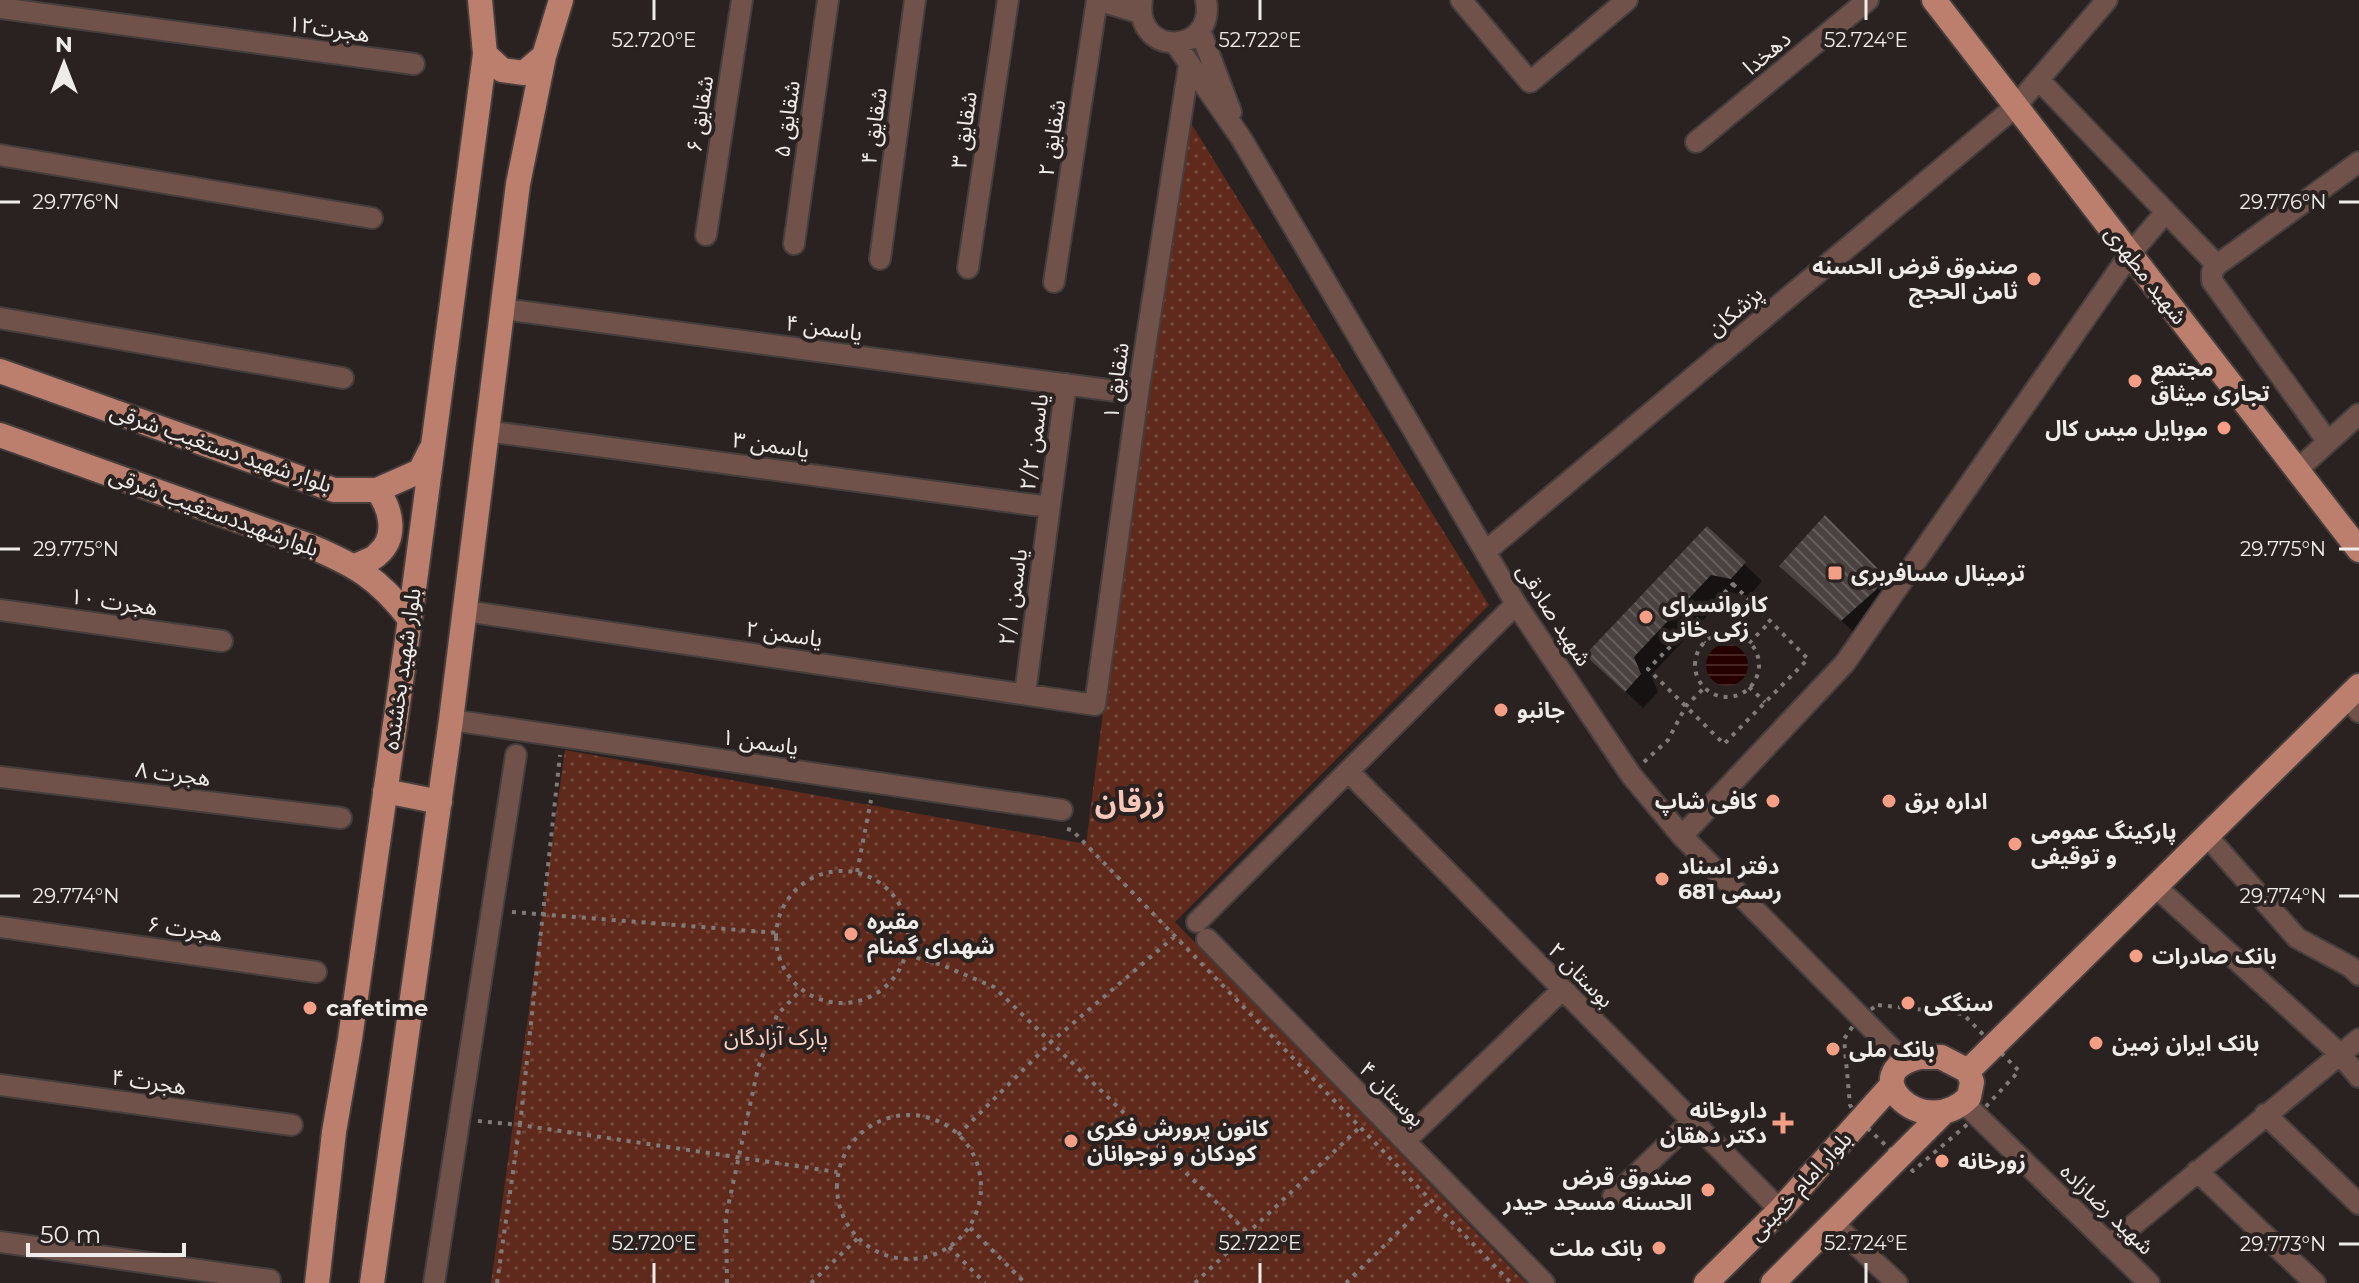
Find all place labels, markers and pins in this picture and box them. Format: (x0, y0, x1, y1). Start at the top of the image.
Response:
place label: صندوق قرض الحسنه ثامن الحجج (1812, 253, 2018, 308)
marker: صندوق قرض الحسنه ثامن الحجج (2025, 270, 2043, 288)
place label: مجتمع تجاری میثاق (2151, 355, 2270, 407)
marker: مجتمع تجاری میثاق (2126, 372, 2144, 390)
place label: موبایل میس کال (2045, 415, 2208, 442)
marker: موبایل میس کال (2215, 419, 2233, 437)
place label: ترمینال مسافربری (1851, 560, 2025, 587)
marker: ترمینال مسافربری (1826, 564, 1844, 582)
place label: کاروانسرای زکی خانی (1662, 591, 1769, 643)
marker: کاروانسرای زکی خانی (1637, 608, 1655, 626)
place label: جانبو (1517, 697, 1565, 724)
marker: جانبو (1492, 701, 1510, 719)
place label: کافی شاپ (1655, 788, 1758, 816)
place label: اداره برق (1905, 788, 1988, 815)
marker: کافی شاپ (1764, 792, 1782, 810)
marker: اداره برق (1880, 792, 1898, 810)
place label: پارکینگ عمومی و توقیفی (2031, 818, 2177, 870)
marker: پارکینگ عمومی و توقیفی (2006, 835, 2024, 853)
place label: دفتر اسناد رسمی 681 (1678, 853, 1782, 905)
marker: دفتر اسناد رسمی 681 (1653, 870, 1671, 888)
place label: مقبره شهدای گمنام (867, 908, 995, 963)
marker: مقبره شهدای گمنام (842, 925, 860, 943)
place label: بانک صادرات (2152, 943, 2277, 970)
marker: بانک صادرات (2127, 947, 2145, 965)
place label: سنگکی (1924, 990, 1993, 1017)
marker: سنگکی (1899, 994, 1917, 1012)
place label: cafetime (326, 995, 428, 1022)
marker: cafetime (301, 999, 319, 1017)
place label: بانک ایران زمین (2112, 1030, 2260, 1057)
marker: بانک ایران زمین (2087, 1034, 2105, 1052)
place label: بانک ملی (1849, 1036, 1935, 1063)
marker: بانک ملی (1824, 1040, 1842, 1058)
place label: داروخانه دکتر دهقان (1660, 1097, 1767, 1149)
marker: داروخانه دکتر دهقان (1774, 1114, 1792, 1132)
place label: کانون پرورش فکری کودکان و نوجوانان (1087, 1115, 1270, 1167)
marker: کانون پرورش فکری کودکان و نوجوانان (1062, 1132, 1080, 1150)
place label: زورخانه (1958, 1148, 2026, 1175)
marker: زورخانه (1933, 1152, 1951, 1170)
place label: صندوق قرض الحسنه مسجد حیدر (1502, 1164, 1692, 1216)
marker: صندوق قرض الحسنه مسجد حیدر (1699, 1181, 1717, 1199)
place label: بانک ملت (1549, 1235, 1643, 1262)
marker: بانک ملت (1650, 1239, 1668, 1257)

